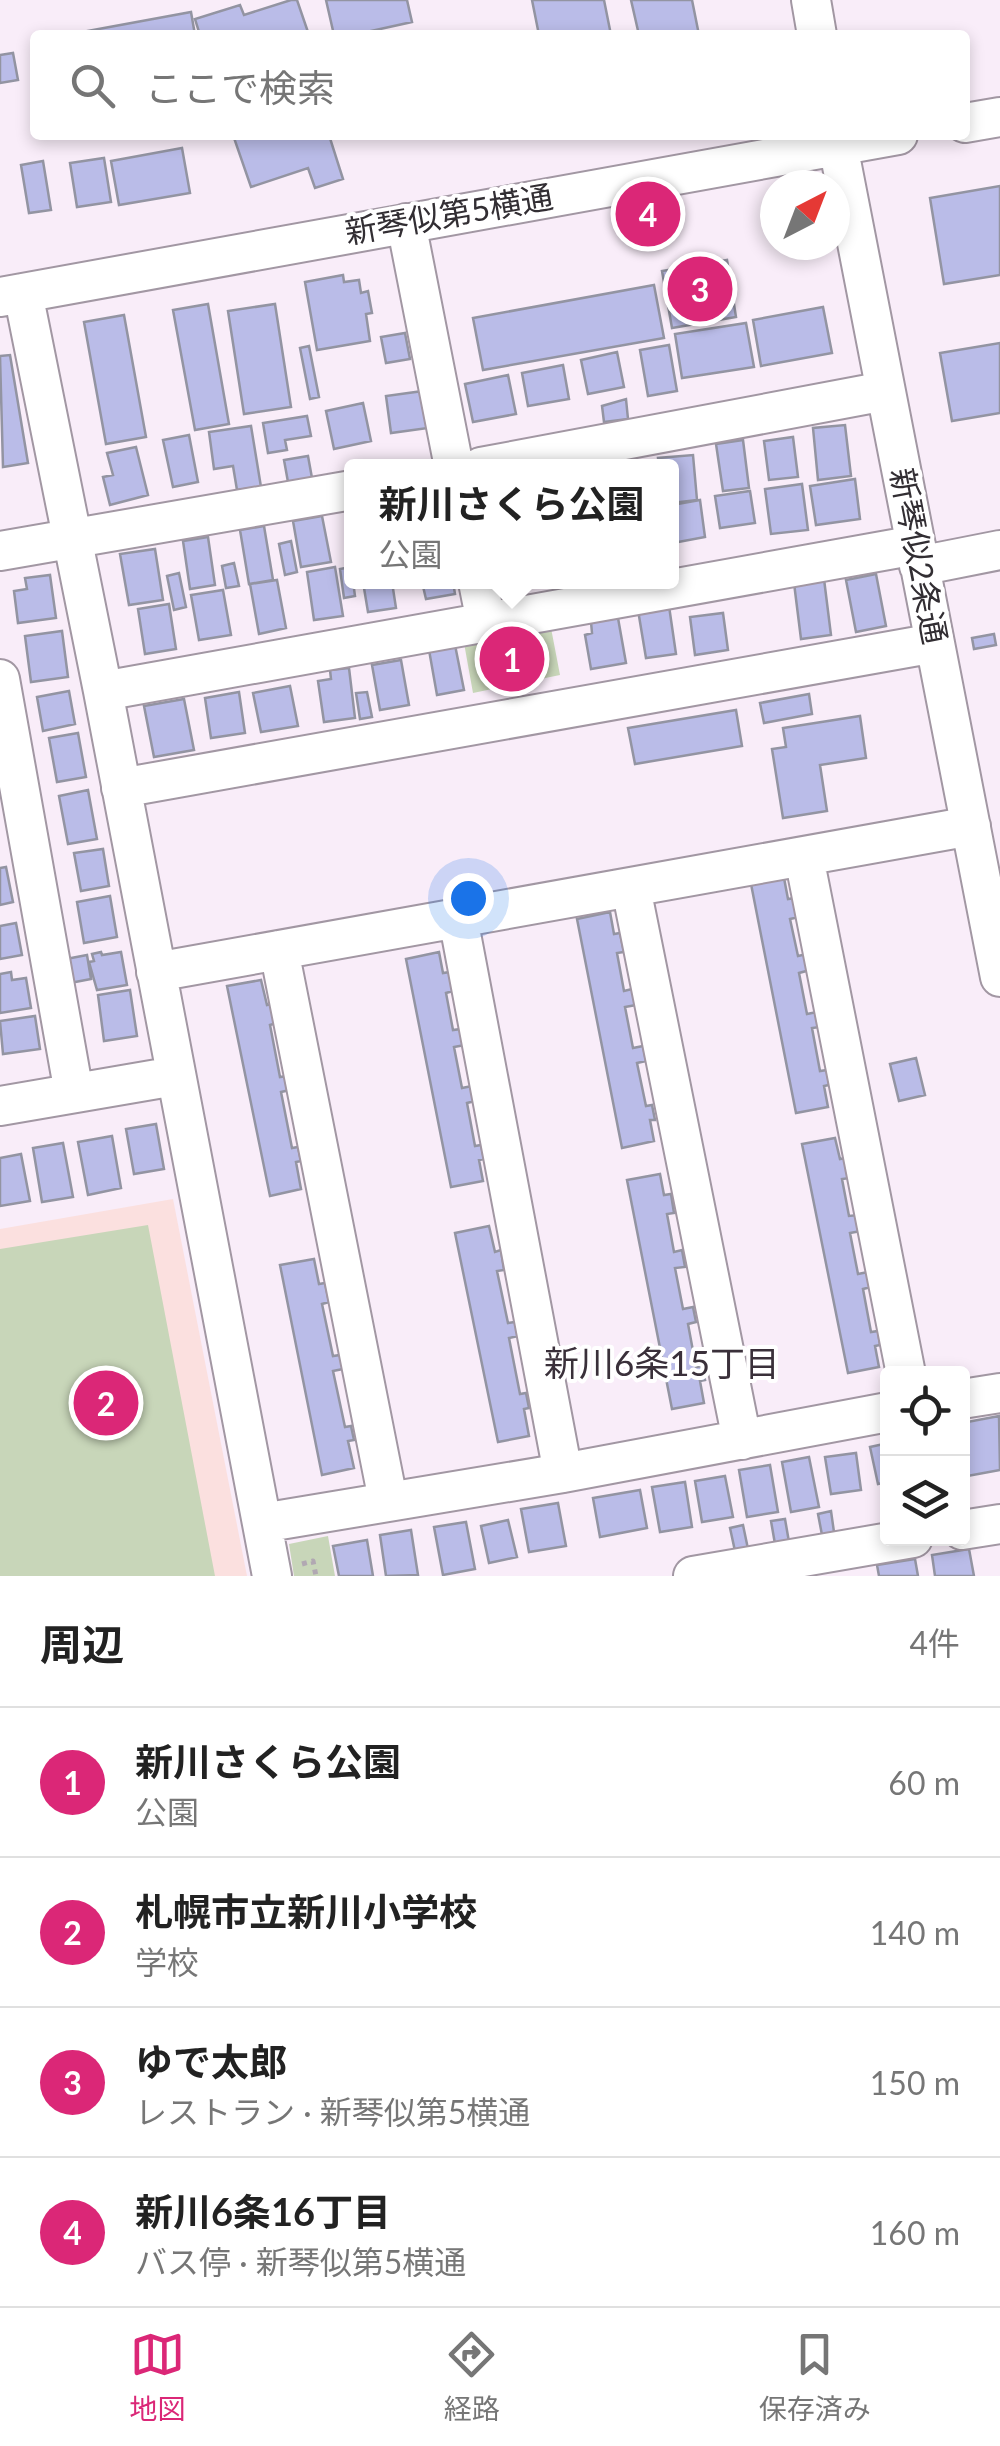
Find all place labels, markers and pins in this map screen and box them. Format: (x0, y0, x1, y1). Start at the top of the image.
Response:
pin: 4 (616, 176, 680, 252)
pin: 3 (668, 252, 732, 326)
pin: 1 (480, 622, 544, 696)
pin: 2 (74, 1366, 138, 1440)

